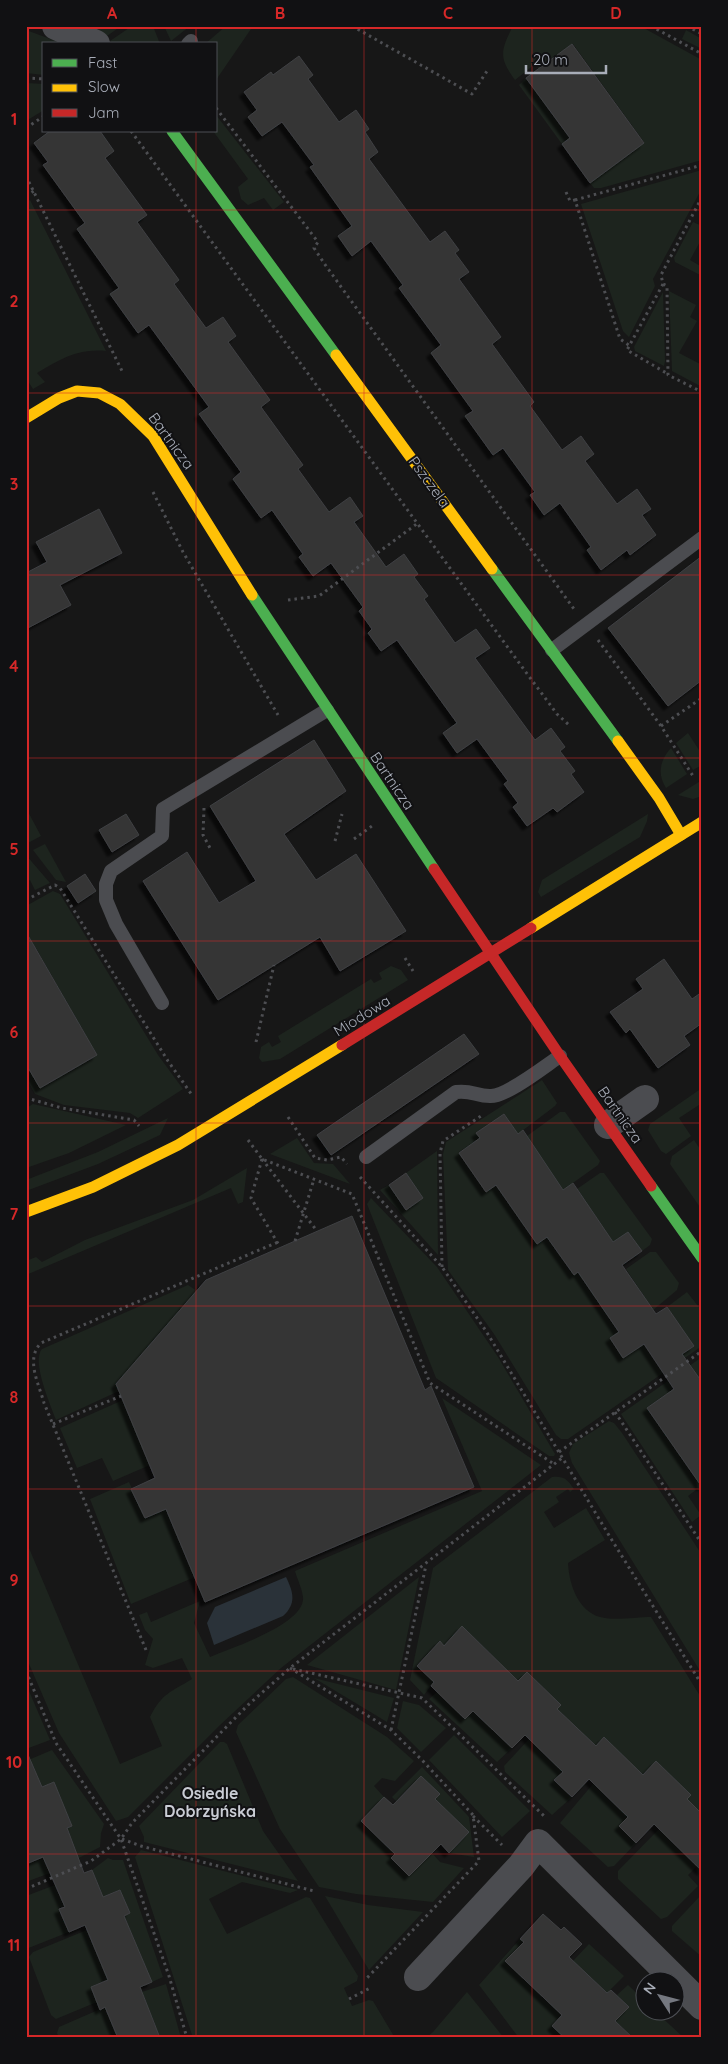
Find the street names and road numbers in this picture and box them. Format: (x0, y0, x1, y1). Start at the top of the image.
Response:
street label: Bartnicza (144, 409, 198, 473)
street label: Pszczela (404, 452, 454, 511)
street label: Bartnicza (366, 748, 419, 813)
street label: Miodowa (330, 991, 394, 1040)
street label: Bartnicza (594, 1082, 647, 1147)

